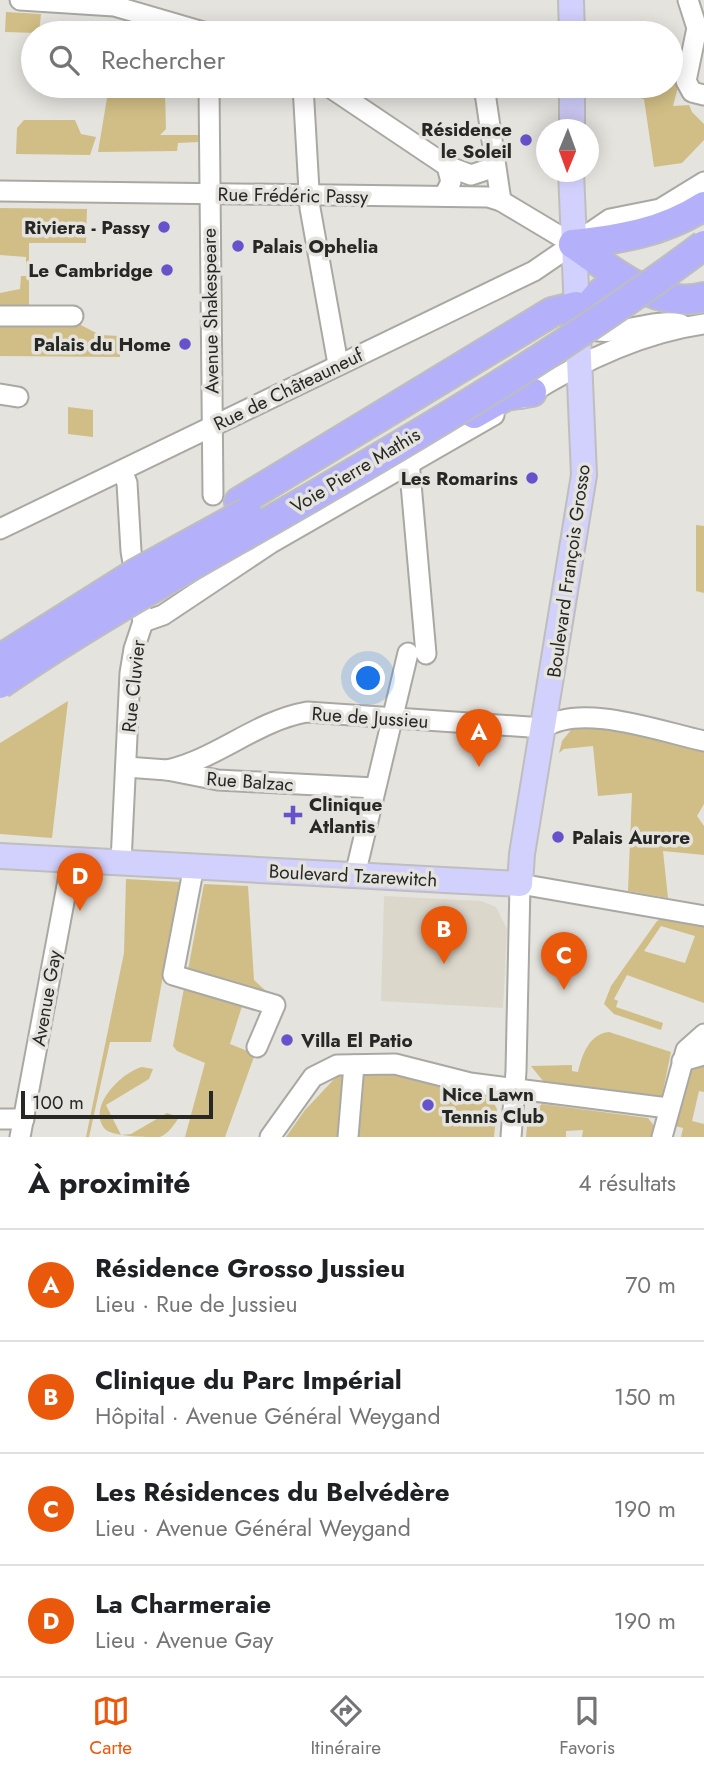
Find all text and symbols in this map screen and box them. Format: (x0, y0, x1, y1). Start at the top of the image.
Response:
search box (21, 21, 683, 98)
icon: search (45, 41, 83, 79)
text: Rechercher (101, 41, 225, 79)
place label: Résidence le Soleil (421, 116, 512, 165)
north arrow (536, 119, 599, 182)
marker: Résidence le Soleil (518, 132, 534, 148)
street label: Rue Frédéric Passy (217, 181, 369, 210)
place label: Riviera - Passy (24, 214, 151, 241)
marker: Riviera - Passy (156, 219, 172, 235)
street label: Avenue Shakespeare (196, 228, 225, 394)
place label: Palais Ophelia (252, 233, 378, 260)
marker: Palais Ophelia (230, 238, 246, 254)
place label: Le Cambridge (28, 257, 153, 284)
marker: Le Cambridge (159, 262, 175, 278)
place label: Palais du Home (34, 331, 171, 358)
marker: Palais du Home (177, 336, 193, 352)
street label: Rue de Châteauneuf (209, 341, 368, 437)
street label: Voie Pierre Mathis (285, 421, 425, 520)
street label: Boulevard François Grosso (540, 463, 597, 679)
place label: Les Romarins (401, 465, 518, 492)
marker: Les Romarins (524, 470, 540, 486)
street label: Rue Cluvier (115, 638, 152, 734)
your location (351, 661, 385, 695)
street label: Rue de Jussieu (311, 700, 429, 735)
pin: A (456, 709, 502, 767)
street label: Rue Balzac (206, 765, 294, 798)
place label: Clinique Atlantis (308, 791, 383, 840)
marker: Clinique Atlantis (283, 805, 303, 825)
place label: Palais Aurore (572, 824, 690, 851)
marker: Palais Aurore (550, 829, 566, 845)
pin: D (57, 853, 103, 911)
street label: Boulevard Tzarewitch (268, 858, 438, 893)
pin: B (421, 906, 467, 964)
pin: C (541, 932, 587, 990)
street label: Avenue Gay (25, 947, 68, 1048)
place label: Villa El Patio (300, 1027, 413, 1054)
marker: Villa El Patio (279, 1032, 295, 1048)
place label: Nice Lawn Tennis Club (442, 1081, 544, 1130)
scale bar (21, 1088, 214, 1120)
text: 100 m (32, 1089, 84, 1116)
marker: Nice Lawn Tennis Club (420, 1097, 436, 1113)
text: À proximité (28, 1161, 191, 1204)
text: 4 résultats (578, 1166, 676, 1200)
text: Résidence Grosso Jussieu (95, 1249, 405, 1287)
text: A (43, 1268, 59, 1302)
text: 70 m (625, 1268, 676, 1302)
text: Lieu · Rue de Jussieu (95, 1287, 298, 1321)
text: Clinique du Parc Impérial (95, 1361, 402, 1399)
text: B (43, 1380, 59, 1414)
text: 150 m (614, 1380, 676, 1414)
text: Hôpital · Avenue Général Weygand (95, 1399, 441, 1433)
text: Les Résidences du Belvédère (95, 1473, 450, 1511)
text: C (43, 1492, 59, 1526)
text: 190 m (614, 1492, 676, 1526)
text: Lieu · Avenue Général Weygand (95, 1511, 411, 1545)
text: La Charmeraie (95, 1585, 271, 1623)
text: D (43, 1604, 59, 1638)
text: 190 m (614, 1604, 676, 1638)
text: Lieu · Avenue Gay (95, 1623, 273, 1657)
tab: Carte (89, 1692, 132, 1761)
tab: Itinéraire (310, 1692, 381, 1761)
tab: Favoris (559, 1692, 615, 1761)

